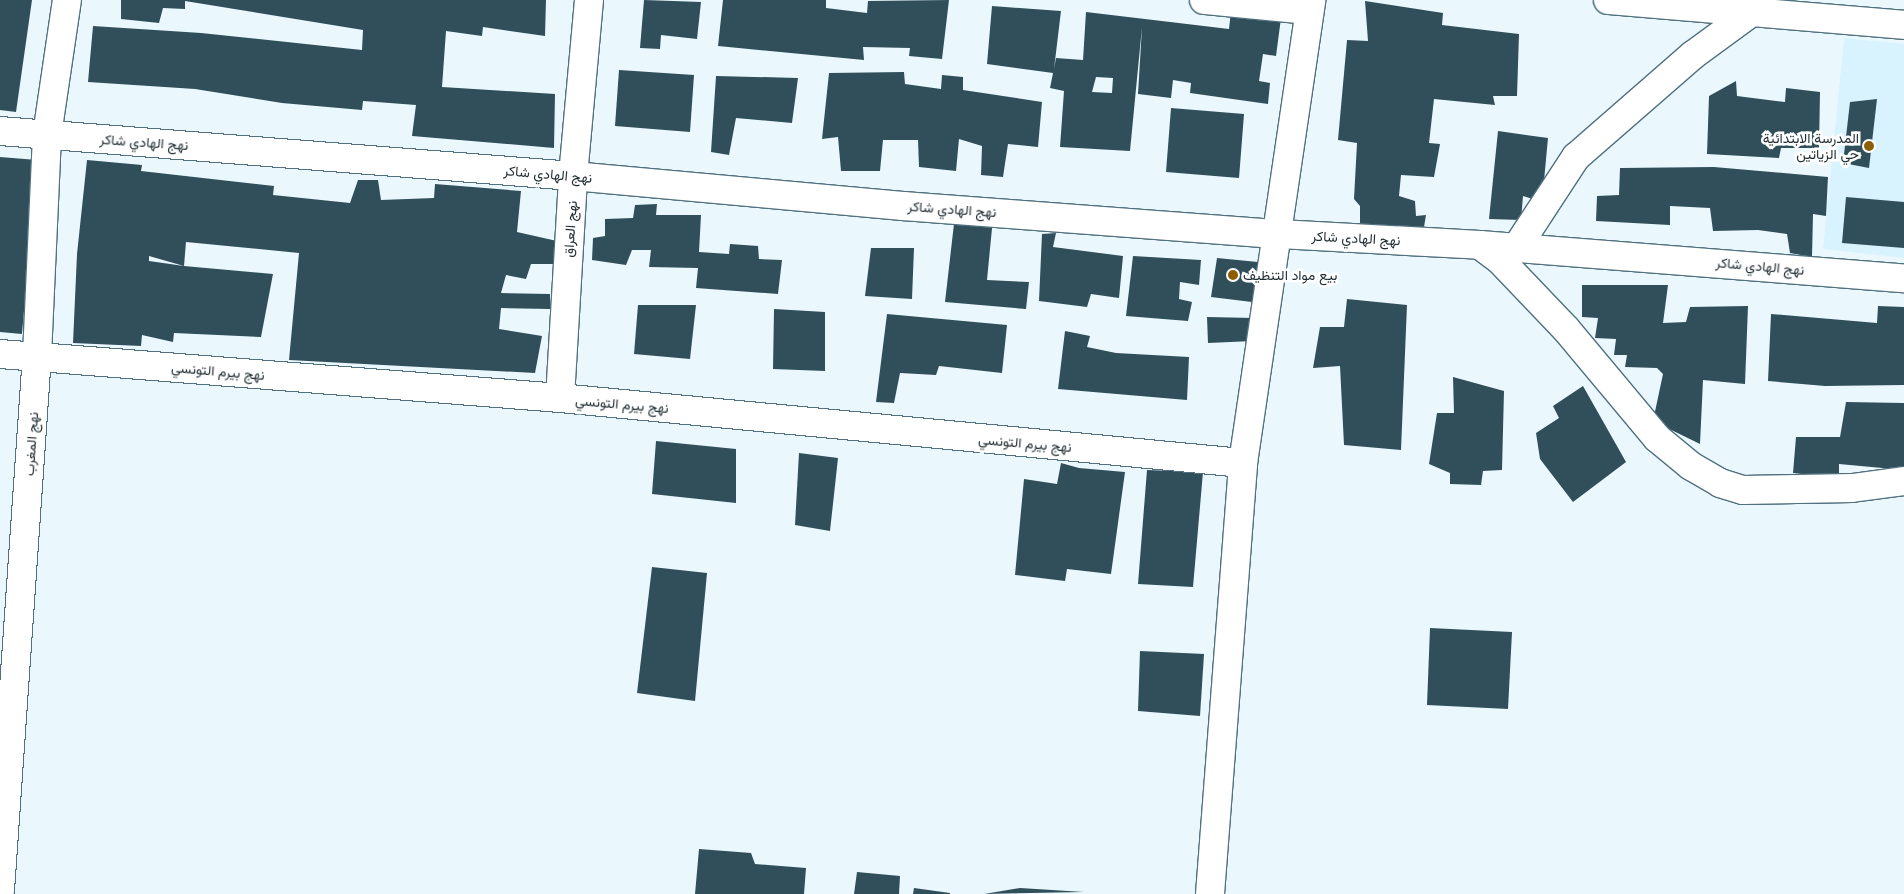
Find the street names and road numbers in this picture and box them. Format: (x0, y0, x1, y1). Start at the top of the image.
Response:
street label: نهج الهادي شاكر (99, 131, 189, 153)
street label: نهج الهادي شاكر (503, 162, 593, 186)
street label: نهج الهادي شاكر (907, 198, 997, 220)
street label: نهج العراق (560, 200, 580, 258)
street label: نهج الهادي شاكر (1311, 227, 1401, 249)
street label: نهج الهادي شاكر (1715, 254, 1805, 278)
street label: نهج بيرم التونسي (171, 359, 265, 383)
street label: نهج بيرم التونسي (575, 392, 669, 416)
street label: نهج المغرب (20, 411, 42, 477)
street label: نهج بيرم التونسي (978, 431, 1072, 455)

